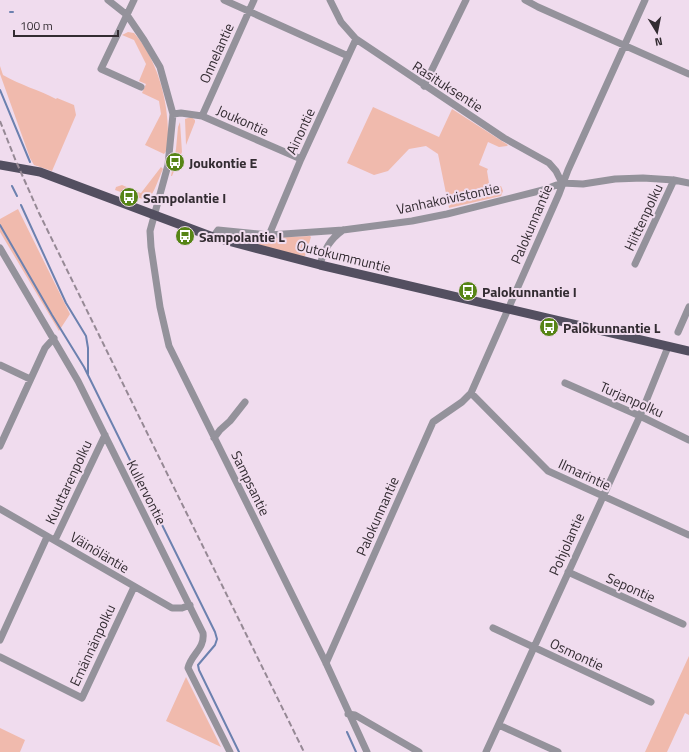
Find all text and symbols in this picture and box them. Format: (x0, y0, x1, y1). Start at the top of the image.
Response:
scale bar (14, 12, 118, 38)
north arrow (637, 12, 677, 52)
text: 100 m (20, 16, 53, 35)
street label: Onnelantie (193, 19, 239, 87)
text: N (654, 33, 664, 50)
street label: Rasituksentie (409, 55, 487, 117)
street label: Joukontie (213, 99, 273, 141)
street label: Ainontie (280, 104, 320, 158)
bus stop icon: Joukontie E (164, 151, 186, 173)
place label: Joukontie E (189, 152, 258, 173)
street label: Vanhakoivistontie (394, 177, 502, 219)
street label: Hiittenpolku (618, 180, 668, 254)
street label: Palokunnantie (505, 181, 557, 267)
bus stop icon: Sampolantie I (118, 186, 140, 208)
place label: Sampolantie I (143, 187, 226, 208)
bus stop icon: Sampolantie L (174, 225, 196, 247)
place label: Sampolantie L (199, 226, 285, 247)
street label: Outokummuntie (295, 234, 393, 278)
bus stop icon: Palokunnantie I (457, 280, 479, 302)
place label: Palokunnantie I (482, 281, 577, 302)
bus stop icon: Palokunnantie L (538, 316, 560, 338)
place label: Palokunnantie L (563, 317, 661, 338)
street label: Turjanpolku (597, 376, 667, 422)
street label: Kuuttarenpolku (39, 436, 97, 528)
street label: Sampsantie (226, 447, 276, 519)
street label: Ilmarintie (555, 453, 615, 495)
street label: Kullervontie (122, 456, 172, 528)
street label: Palokunnantie (350, 473, 404, 559)
street label: Pohjolantie (543, 509, 589, 579)
street label: Väinöläntie (66, 526, 134, 578)
street label: Sepontie (603, 567, 659, 607)
street label: Emännänpolku (64, 601, 120, 689)
street label: Osmontie (547, 632, 607, 676)

